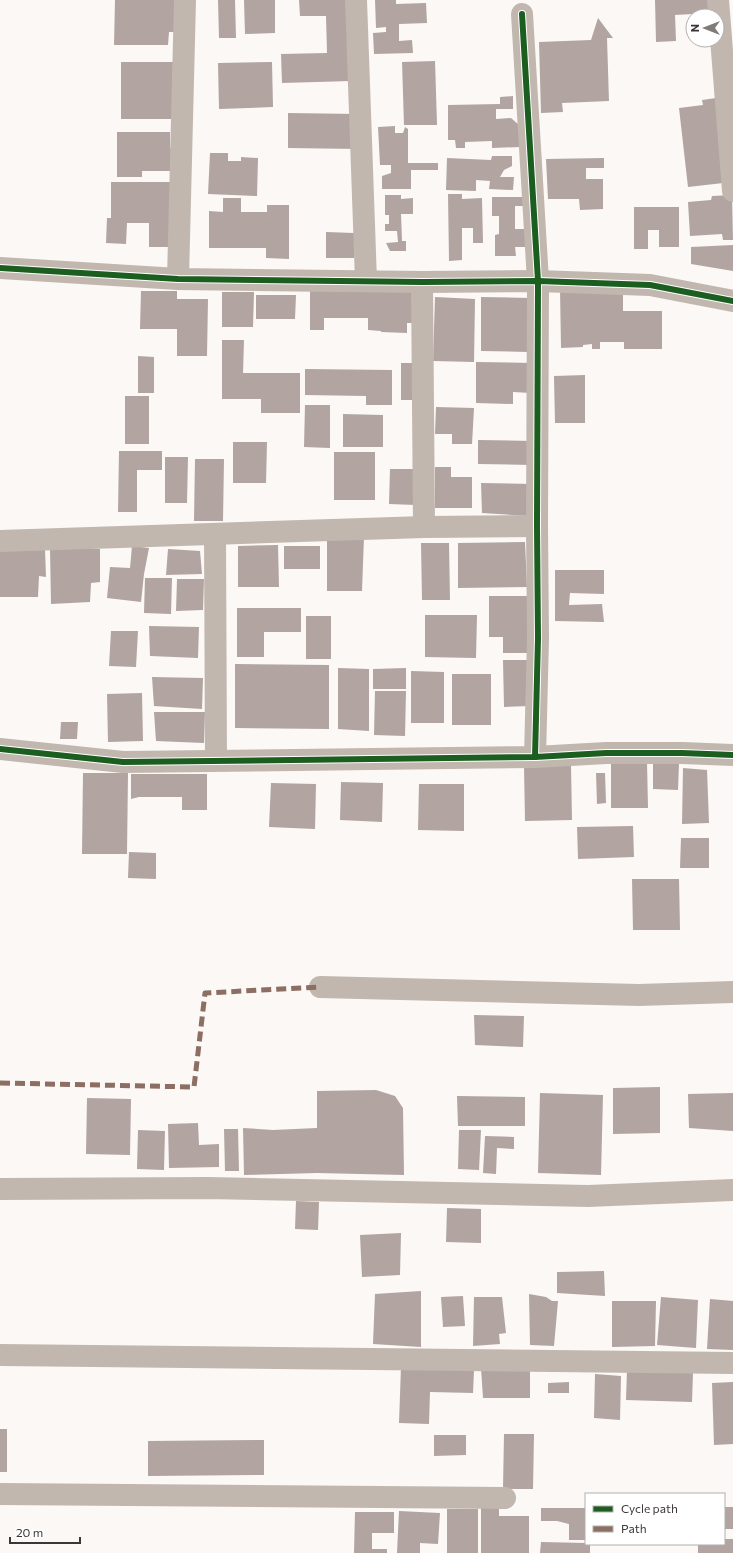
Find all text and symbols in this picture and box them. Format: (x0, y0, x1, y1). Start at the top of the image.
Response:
north arrow (685, 8, 725, 48)
text: N (688, 24, 701, 32)
legend (585, 1493, 725, 1545)
text: Cycle path (621, 1501, 678, 1515)
scale bar (10, 1519, 80, 1545)
text: Path (621, 1521, 647, 1535)
text: 20 m (16, 1525, 43, 1539)

